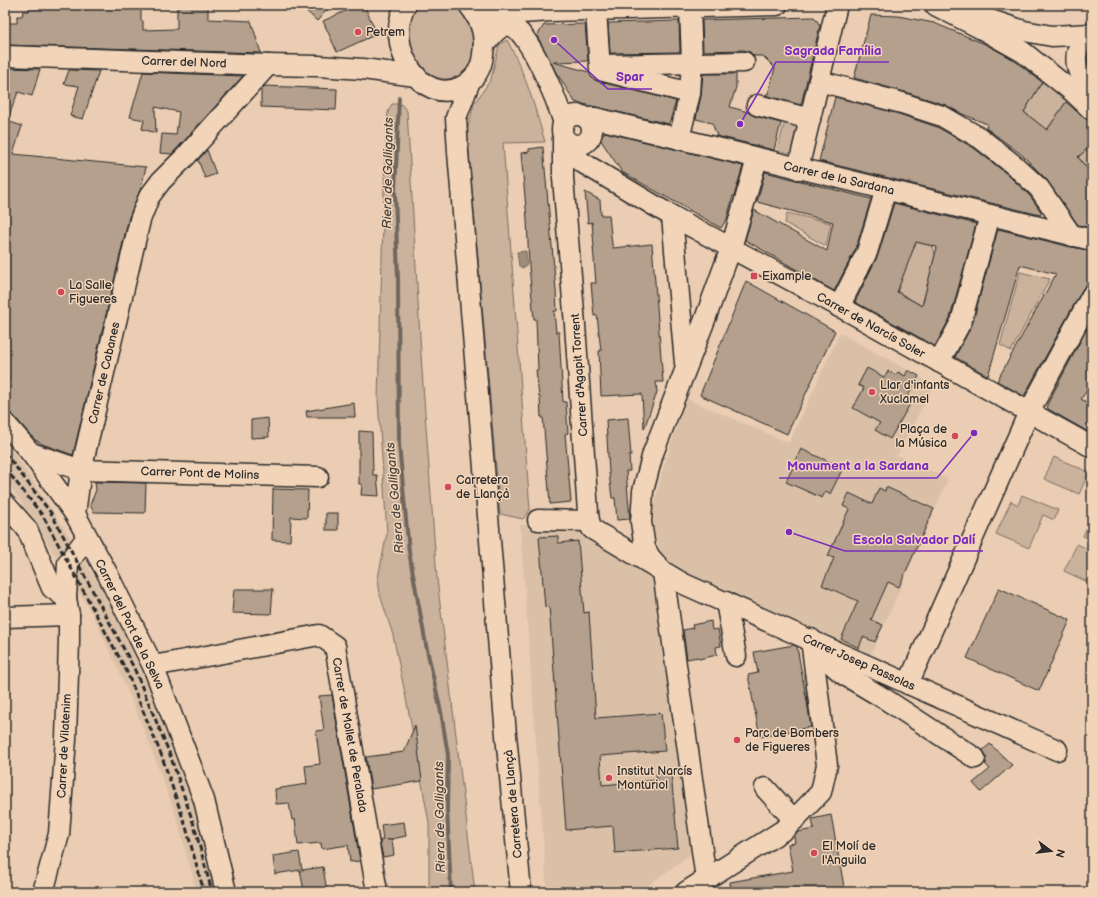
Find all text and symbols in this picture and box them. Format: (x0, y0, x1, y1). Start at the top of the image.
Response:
place label: Petrem (366, 25, 405, 40)
marker: Petrem (353, 27, 363, 37)
callout: Sagrada Família (776, 37, 889, 62)
text: Sagrada Família (785, 43, 881, 59)
street label: Carrer del Nord (141, 54, 227, 71)
callout: Spar (608, 64, 652, 89)
text: Spar (616, 69, 645, 85)
water label: Riera de Galligants (379, 117, 397, 229)
street label: Carrer de la Sardana (782, 158, 896, 199)
place label: Eixample (762, 269, 811, 284)
marker: Eixample (749, 271, 759, 281)
place label: La Salle Figueres (69, 278, 117, 307)
marker: La Salle Figueres (56, 287, 66, 297)
street label: Carrer de Narcís Soler (814, 289, 928, 362)
street label: Carrer d'Agapit Torrent (568, 313, 591, 437)
street label: Carrer de Cabanes (85, 321, 124, 426)
place label: Llar d'infants Xuclamel (879, 378, 949, 407)
marker: Llar d'infants Xuclamel (867, 387, 877, 397)
place label: Plaça de la Música (896, 422, 947, 451)
marker: Plaça de la Música (950, 431, 960, 441)
water label: Riera de Galligants (382, 441, 408, 554)
callout: Monument a la Sardana (779, 453, 937, 478)
text: Monument a la Sardana (787, 458, 929, 474)
street label: Carrer Pont de Molins (140, 464, 260, 483)
place label: Carretera de Llançà (456, 473, 510, 502)
marker: Carretera de Llançà (443, 482, 453, 492)
callout: Escola Salvador Dalí (845, 526, 983, 551)
text: Escola Salvador Dalí (853, 532, 976, 548)
street label: Carrer del Port de la Selva (92, 557, 168, 692)
street label: Carrer Josep Passolas (800, 631, 918, 694)
street label: Carrer de Mollet de Peralada (328, 656, 371, 814)
street label: Carrer de Vilatenim (54, 693, 75, 799)
place label: Parc de Bombers de Figueres (745, 726, 839, 755)
marker: Parc de Bombers de Figueres (732, 735, 742, 745)
street label: Carretera de Llançà (501, 749, 526, 859)
water label: Riera de Galligants (431, 760, 449, 873)
place label: Institut Narcís Monturiol (617, 764, 692, 793)
marker: Institut Narcís Monturiol (604, 773, 614, 783)
north arrow (1031, 831, 1071, 871)
place label: El Molí de l'Anguila (822, 839, 876, 868)
marker: El Molí de l'Anguila (809, 848, 819, 858)
text: N (1053, 848, 1068, 859)

